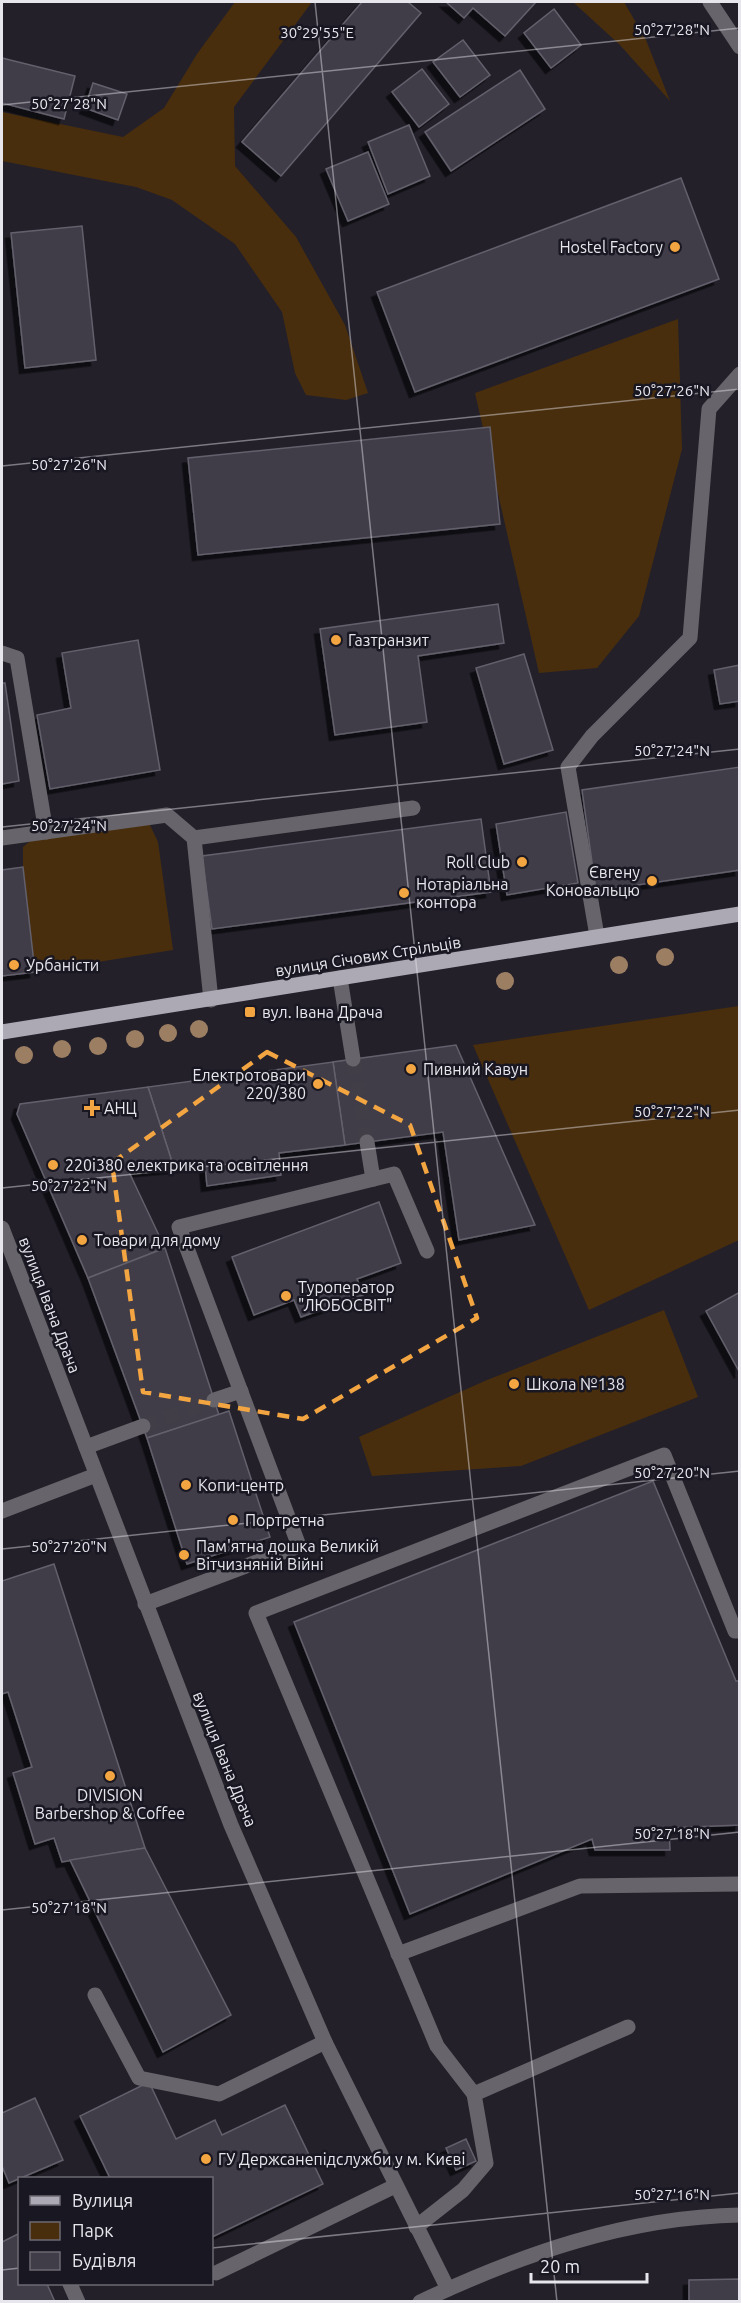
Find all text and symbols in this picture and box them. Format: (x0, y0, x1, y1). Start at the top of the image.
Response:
text: 50°27'28"N (634, 21, 710, 38)
text: 30°29'55"E (280, 24, 354, 41)
text: 50°27'28"N (31, 95, 107, 112)
place label: Hostel Factory (559, 238, 663, 256)
marker: Hostel Factory (668, 240, 682, 254)
text: 50°27'26"N (634, 382, 710, 399)
text: 50°27'26"N (31, 456, 107, 473)
place label: Газтранзит (348, 631, 429, 649)
marker: Газтранзит (329, 633, 343, 647)
text: 50°27'24"N (634, 742, 710, 759)
text: 50°27'24"N (31, 817, 107, 834)
place label: Roll Club (446, 853, 510, 871)
marker: Roll Club (515, 855, 529, 869)
place label: Євгену Коновальцю (546, 863, 640, 899)
marker: Євгену Коновальцю (645, 874, 659, 888)
place label: Нотаріальна контора (416, 875, 509, 911)
marker: Нотаріальна контора (397, 886, 411, 900)
street label: вулиця Січових Стрільців (274, 932, 462, 980)
place label: Урбаністи (26, 956, 99, 974)
marker: Урбаністи (7, 958, 21, 972)
place label: вул. Івана Драча (262, 1003, 383, 1021)
marker: вул. Івана Драча (243, 1005, 257, 1019)
place label: Пивний Кавун (423, 1060, 528, 1078)
marker: Пивний Кавун (404, 1062, 418, 1076)
place label: Електротовари 220/380 (192, 1066, 306, 1102)
marker: Електротовари 220/380 (311, 1077, 325, 1091)
place label: АНЦ (104, 1099, 137, 1117)
marker: АНЦ (85, 1101, 99, 1115)
text: 50°27'22"N (634, 1103, 710, 1120)
place label: 220і380 електрика та освітлення (65, 1156, 309, 1174)
marker: 220і380 електрика та освітлення (46, 1158, 60, 1172)
text: 50°27'22"N (31, 1177, 107, 1194)
place label: Товари для дому (94, 1231, 221, 1249)
marker: Товари для дому (75, 1233, 89, 1247)
street label: вулиця Івана Драча (16, 1234, 84, 1376)
place label: Туроператор "ЛЮБОСВІТ" (298, 1278, 395, 1314)
marker: Туроператор "ЛЮБОСВІТ" (279, 1289, 293, 1303)
place label: Школа №138 (526, 1375, 625, 1393)
marker: Школа №138 (507, 1377, 521, 1391)
text: 50°27'20"N (634, 1464, 710, 1481)
place label: Копи-центр (198, 1476, 284, 1494)
marker: Копи-центр (179, 1478, 193, 1492)
place label: Портретна (245, 1511, 325, 1529)
marker: Портретна (226, 1513, 240, 1527)
place label: Пам'ятна дошка Великій Вітчизняній Війні (196, 1537, 379, 1573)
text: 50°27'20"N (31, 1538, 107, 1555)
marker: Пам'ятна дошка Великій Вітчизняній Війні (177, 1548, 191, 1562)
street label: вулиця Івана Драча (190, 1689, 260, 1829)
marker: DIVISION Barbershop & Coffee (103, 1769, 117, 1783)
place label: DIVISION Barbershop & Coffee (35, 1786, 185, 1822)
text: 50°27'18"N (634, 1825, 710, 1842)
text: 50°27'18"N (31, 1899, 107, 1916)
place label: ГУ Держсанепідслужби у м. Києві (218, 2150, 465, 2168)
marker: ГУ Держсанепідслужби у м. Києві (199, 2152, 213, 2166)
legend (18, 2177, 213, 2285)
text: 50°27'16"N (634, 2186, 710, 2203)
text: Вулиця (72, 2190, 133, 2210)
text: Парк (72, 2220, 113, 2240)
scale bar (531, 2246, 646, 2284)
text: Будівля (72, 2250, 137, 2270)
text: 20 m (540, 2256, 580, 2276)

